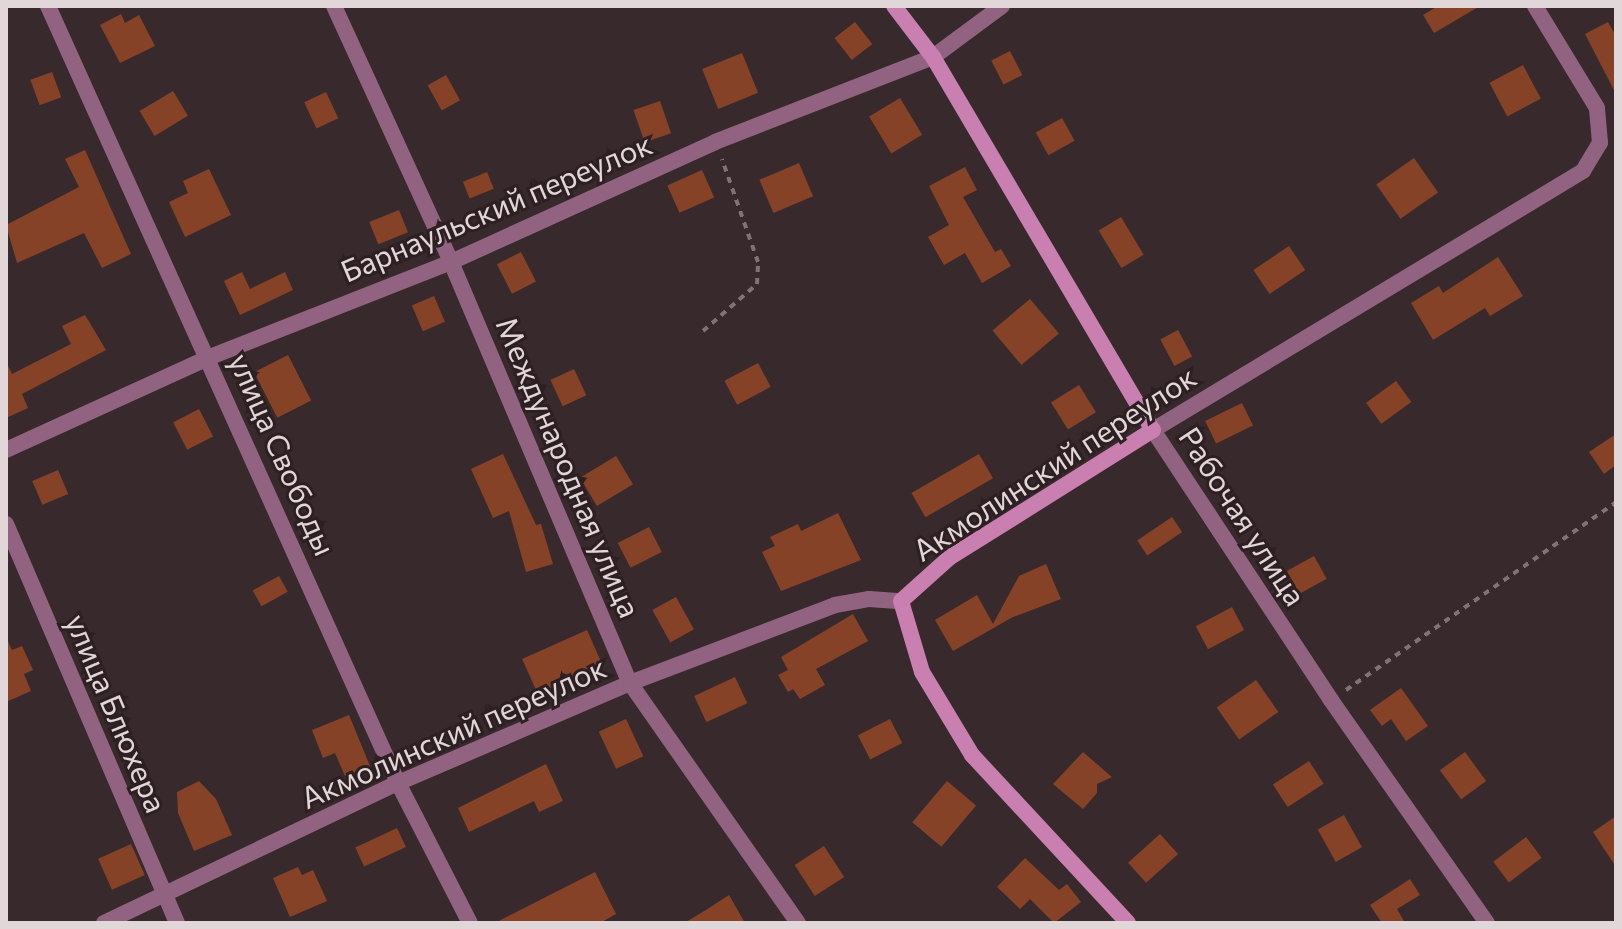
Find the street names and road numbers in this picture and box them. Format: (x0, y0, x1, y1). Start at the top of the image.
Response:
street label: Барнаульский переулок (335, 125, 657, 289)
street label: Международная улица (489, 311, 649, 623)
street label: улица Свободы (222, 347, 344, 561)
street label: Акмолинский переулок (906, 358, 1202, 568)
street label: Рабочая улица (1172, 420, 1314, 612)
street label: улица Блюхера (59, 608, 175, 818)
street label: Акмолинский переулок (295, 648, 611, 816)

